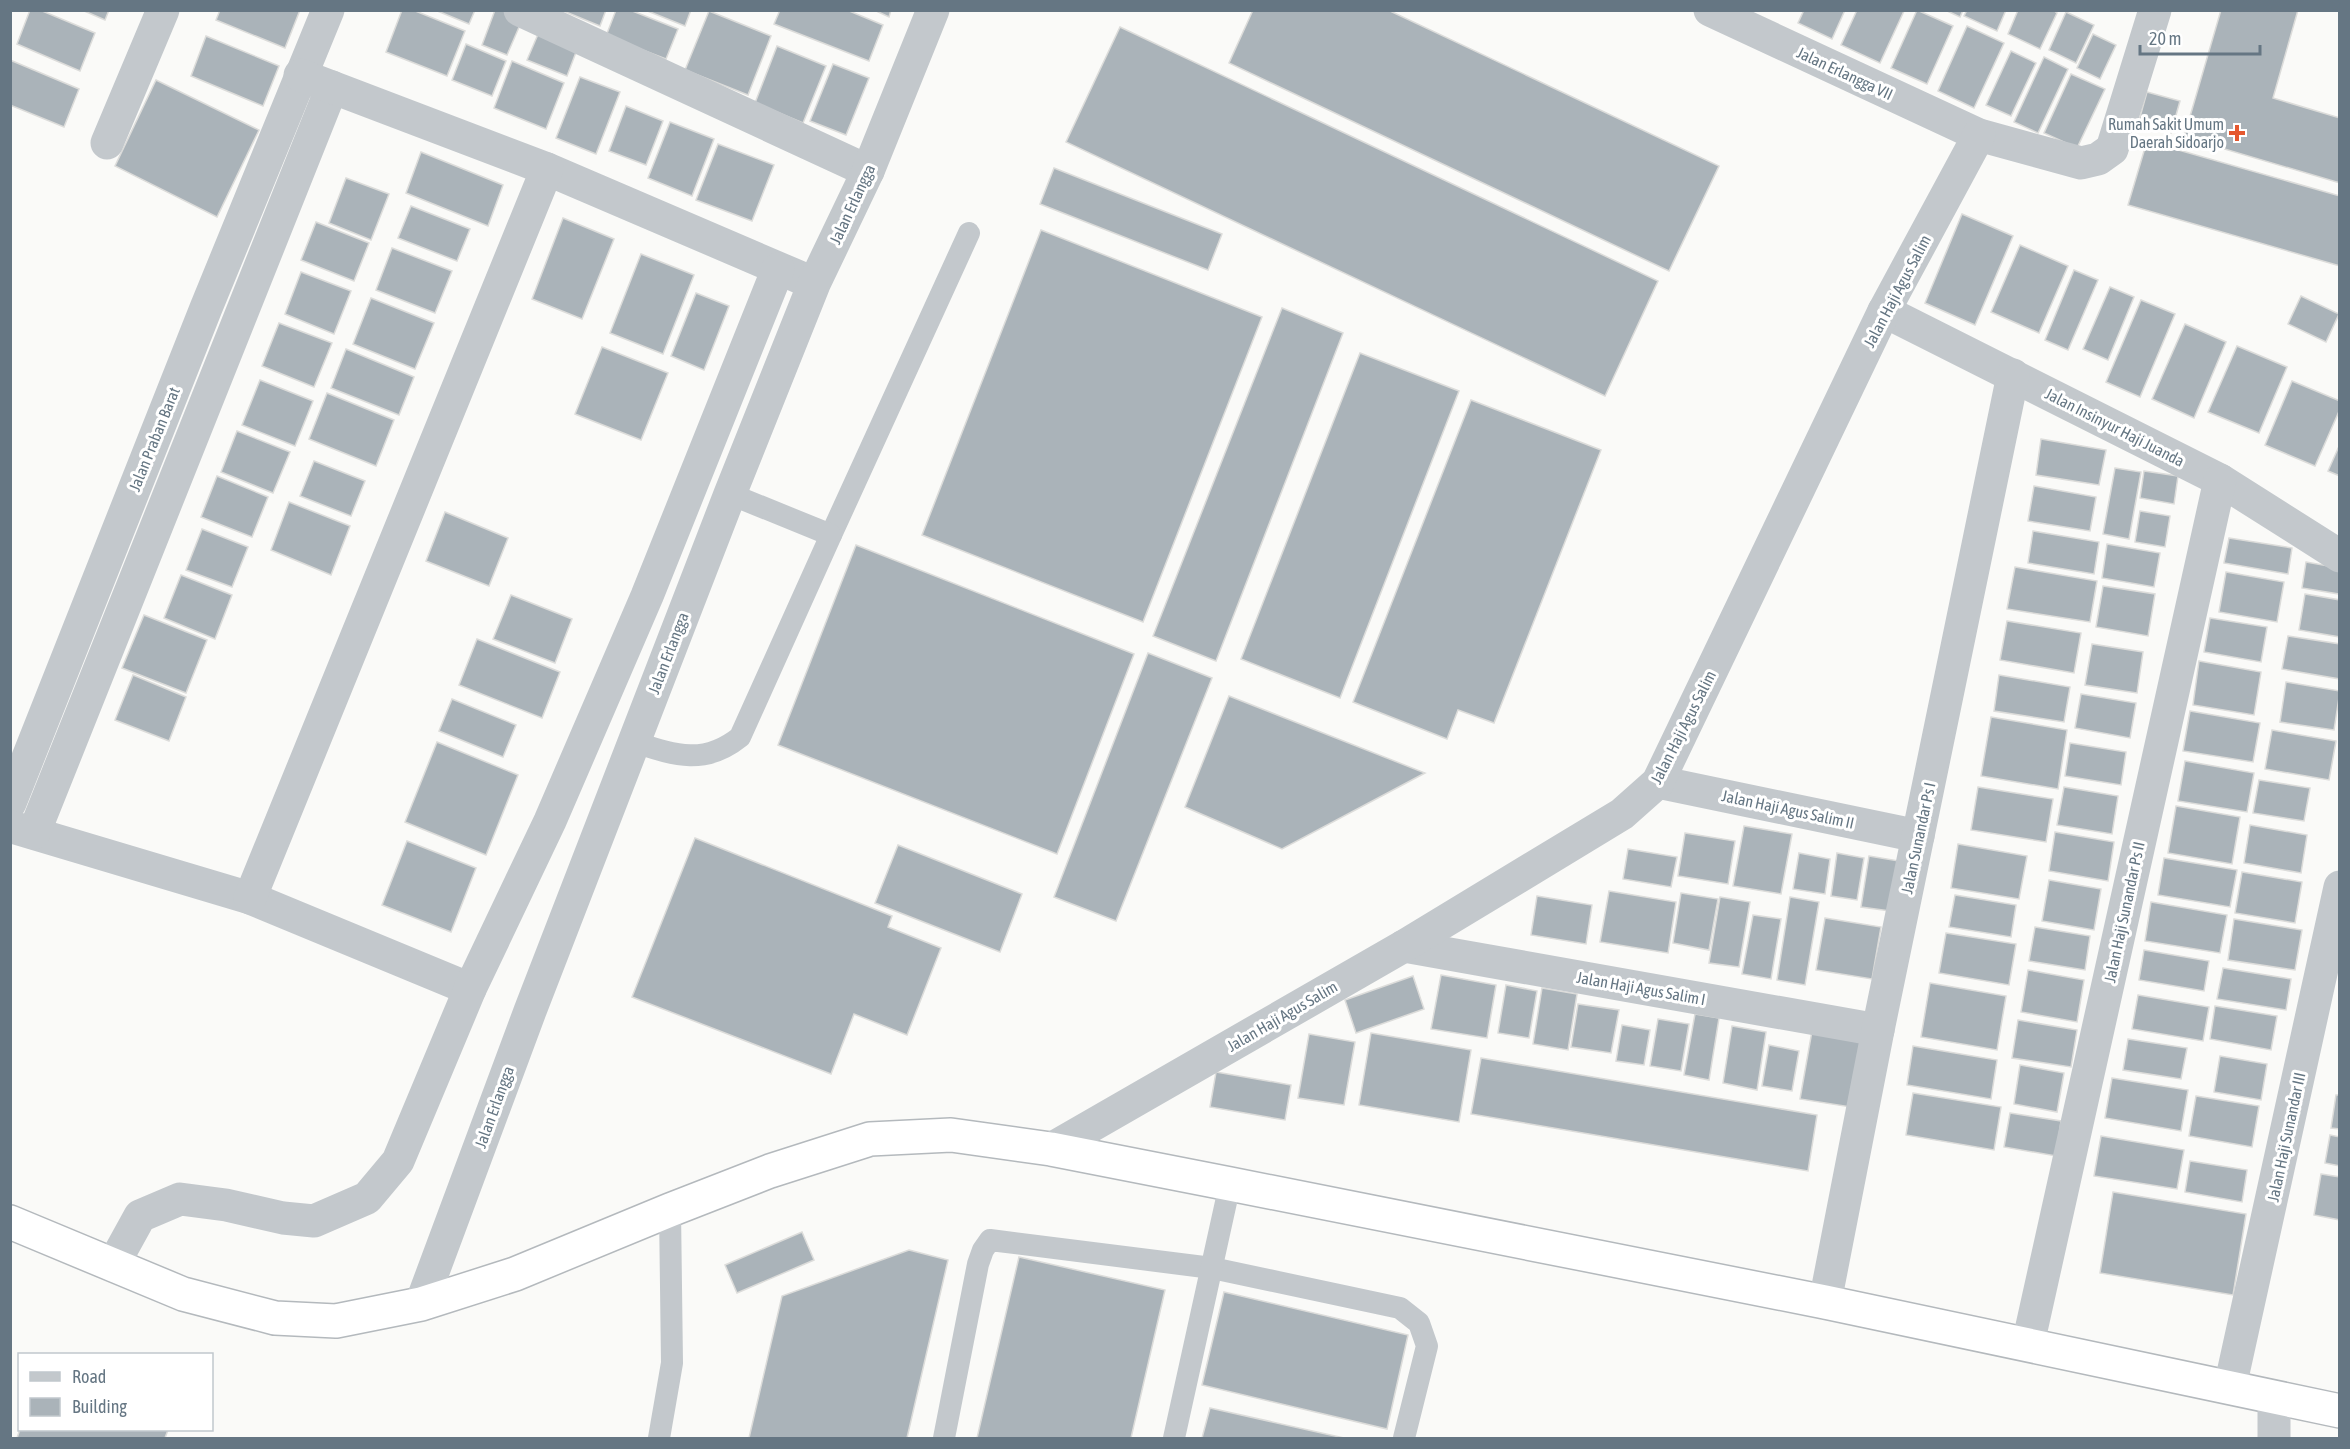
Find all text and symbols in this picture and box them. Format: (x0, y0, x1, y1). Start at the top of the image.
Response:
scale bar (2140, 18, 2260, 56)
text: 20 m (2149, 28, 2181, 49)
street label: Jalan Erlangga VII (1794, 43, 1896, 104)
place label: Rumah Sakit Umum Daerah Sidoarjo (2108, 115, 2224, 152)
marker: Rumah Sakit Umum Daerah Sidoarjo (2228, 124, 2246, 142)
street label: Jalan Erlangga (826, 161, 879, 247)
street label: Jalan Haji Agus Salim (1860, 232, 1935, 351)
street label: Jalan Praban Barat (125, 384, 183, 494)
street label: Jalan Insinyur Haji Juanda (2042, 384, 2188, 471)
street label: Jalan Erlangga (644, 610, 693, 697)
street label: Jalan Haji Agus Salim (1647, 668, 1720, 787)
street label: Jalan Sunandar Ps I (1897, 781, 1939, 895)
street label: Jalan Haji Agus Salim II (1720, 786, 1856, 833)
street label: Jalan Haji Sunandar Ps II (2100, 840, 2149, 984)
street label: Jalan Haji Agus Salim I (1575, 968, 1707, 1009)
street label: Jalan Haji Agus Salim (1224, 977, 1341, 1056)
street label: Jalan Erlangga (471, 1064, 518, 1151)
street label: Jalan Haji Sunandar III (2263, 1071, 2310, 1204)
legend (18, 1353, 213, 1431)
text: Road (72, 1366, 106, 1387)
text: Building (72, 1396, 127, 1417)

